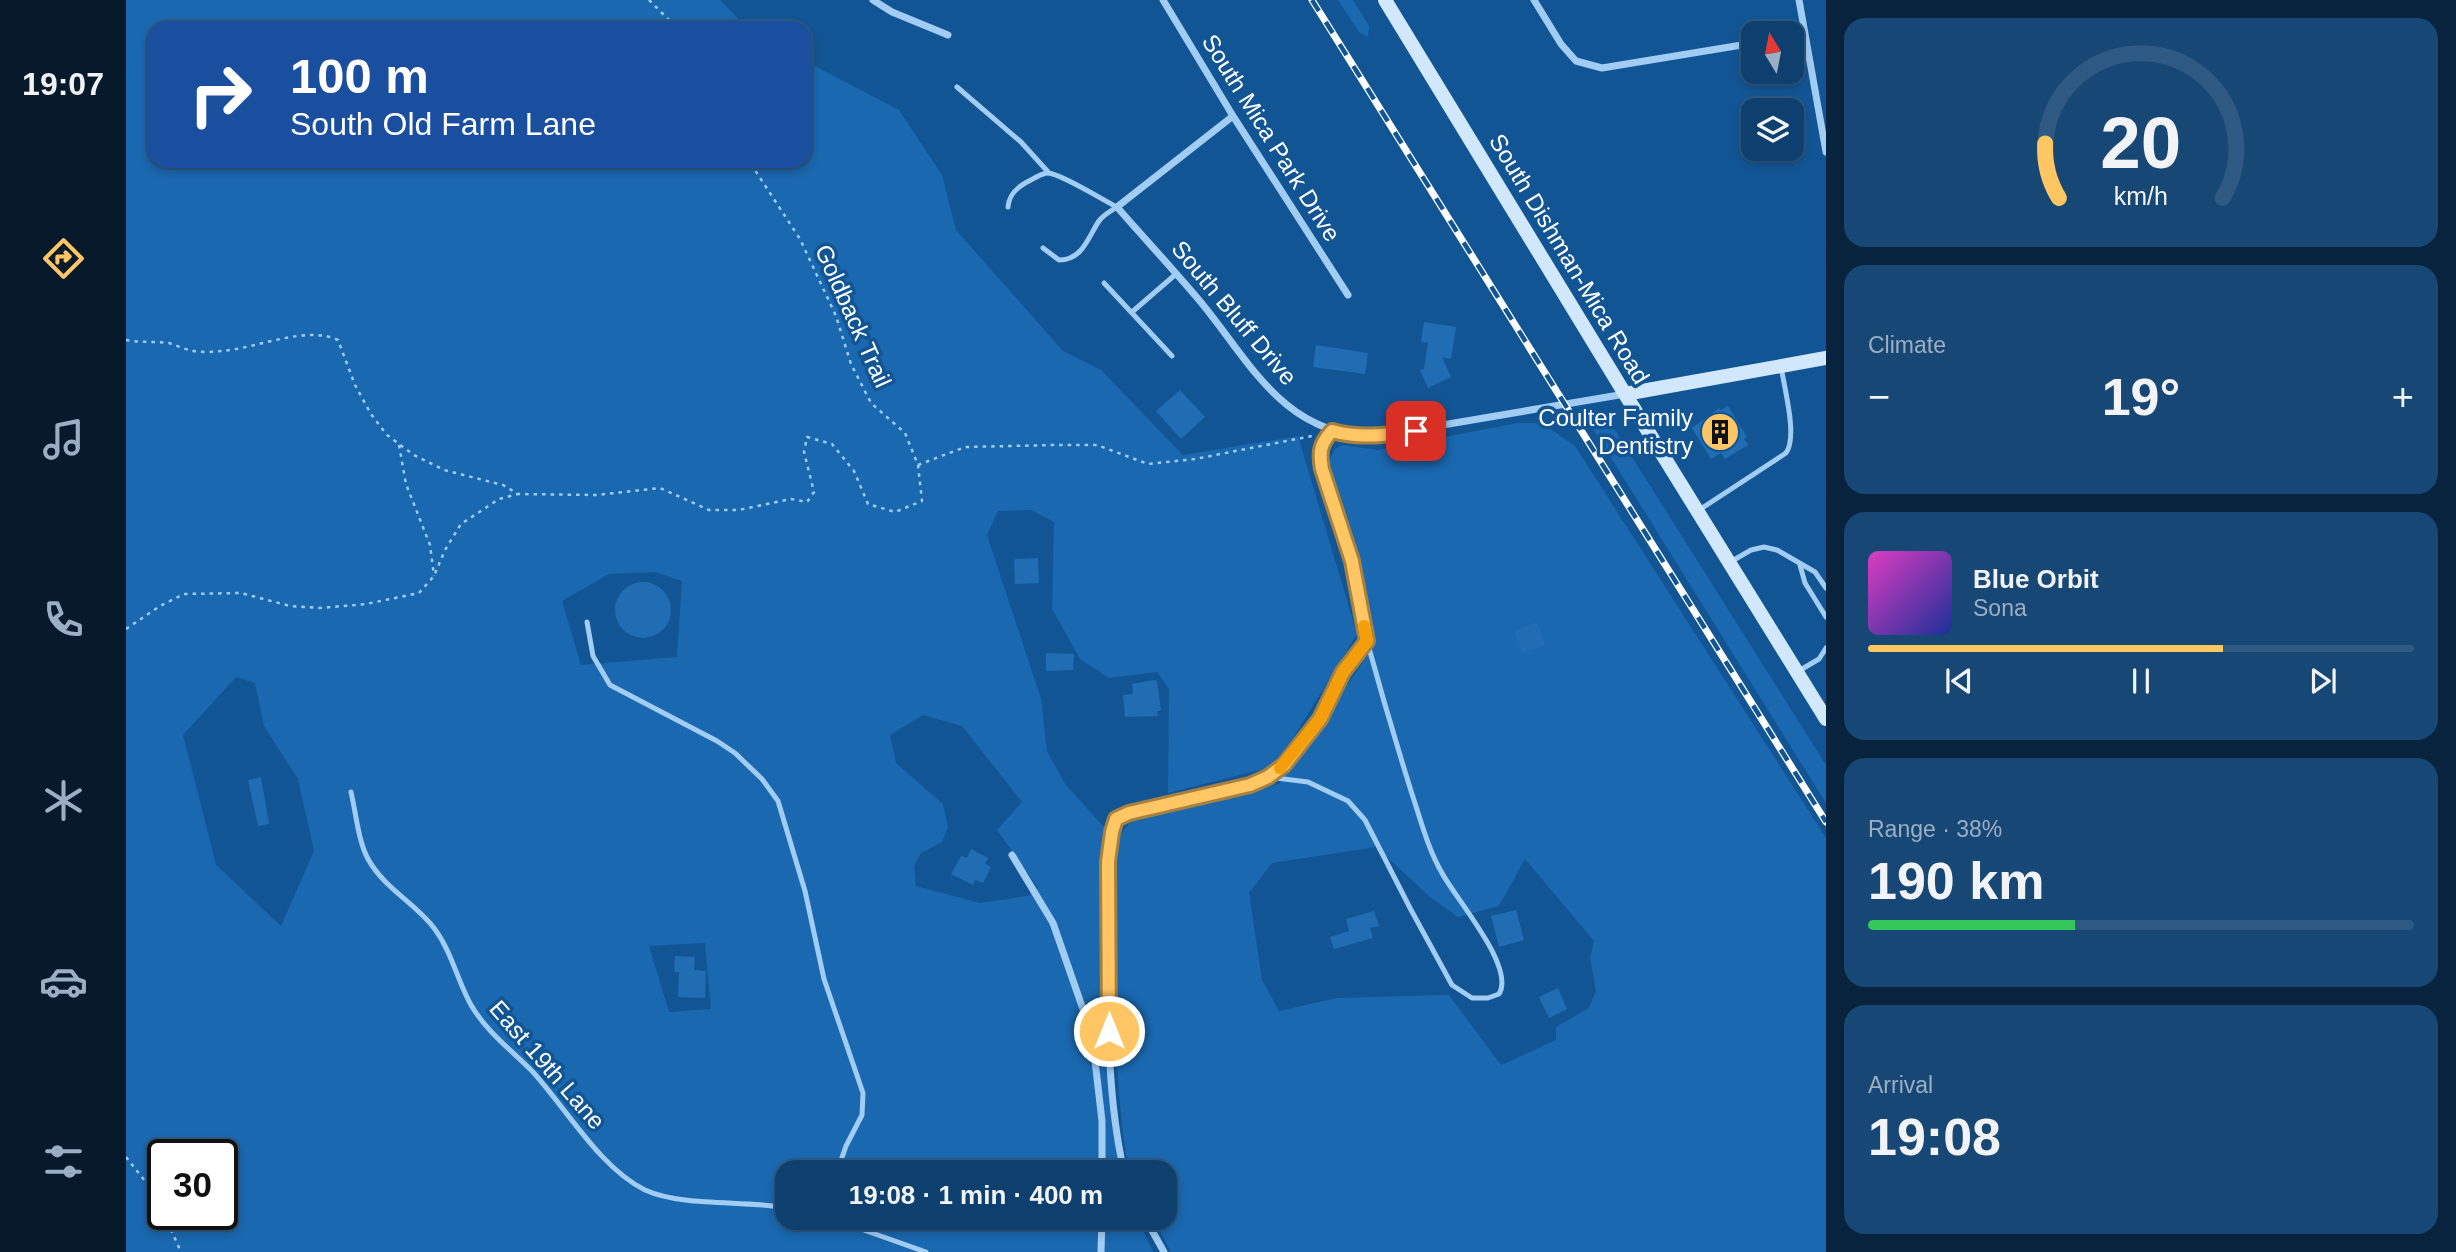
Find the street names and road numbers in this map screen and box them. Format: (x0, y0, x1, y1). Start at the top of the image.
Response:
street label: South Mica Park Drive (1197, 29, 1346, 246)
street label: South Dishman-Mica Road (1484, 129, 1655, 389)
street label: South Bluff Drive (1166, 235, 1302, 390)
street label: Goldback Trail (810, 240, 897, 391)
street label: East 19th Lane (484, 995, 611, 1134)

